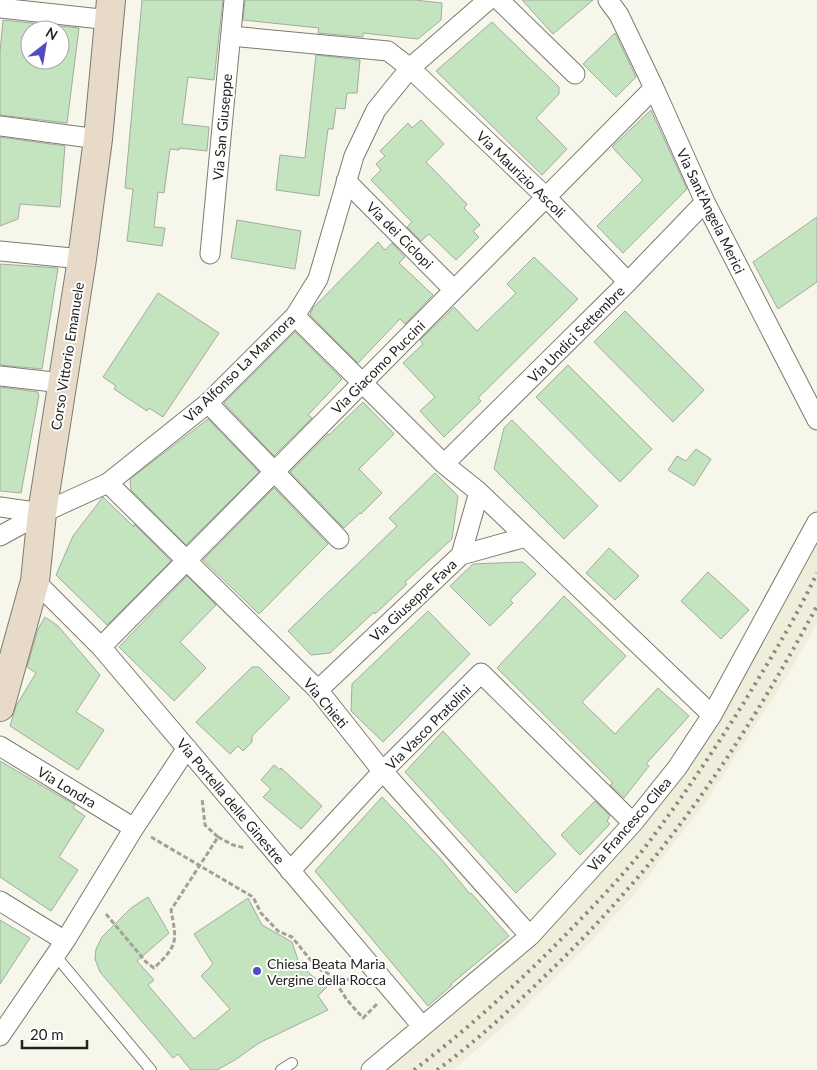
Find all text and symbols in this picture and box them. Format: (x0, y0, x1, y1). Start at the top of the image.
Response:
north arrow (20, 20, 70, 70)
text: N (43, 23, 61, 43)
street label: Via San Giuseppe (209, 73, 235, 181)
street label: Via Maurizio Ascoli (473, 127, 569, 221)
street label: Via Sant'Angela Merici (673, 146, 749, 276)
street label: Via dei Ciclopi (363, 198, 437, 272)
street label: Corso Vittorio Emanuele (47, 281, 87, 431)
street label: Via Undici Settembre (524, 282, 628, 386)
street label: Via Alfonso La Marmora (180, 311, 298, 425)
street label: Via Giacomo Puccini (328, 317, 428, 417)
street label: Via Giuseppe Fava (366, 555, 460, 645)
street label: Via Chieti (300, 675, 352, 731)
street label: Via Vasco Pratolini (382, 681, 474, 773)
street label: Via Portella delle Ginestre (173, 735, 289, 867)
street label: Via Londra (35, 763, 100, 811)
street label: Via Francesco Cilea (584, 774, 674, 874)
place label: Chiesa Beata Maria Vergine della Rocca (267, 955, 386, 988)
marker: Chiesa Beata Maria Vergine della Rocca (251, 965, 263, 977)
scale bar (22, 1018, 88, 1050)
text: 20 m (30, 1025, 64, 1043)

